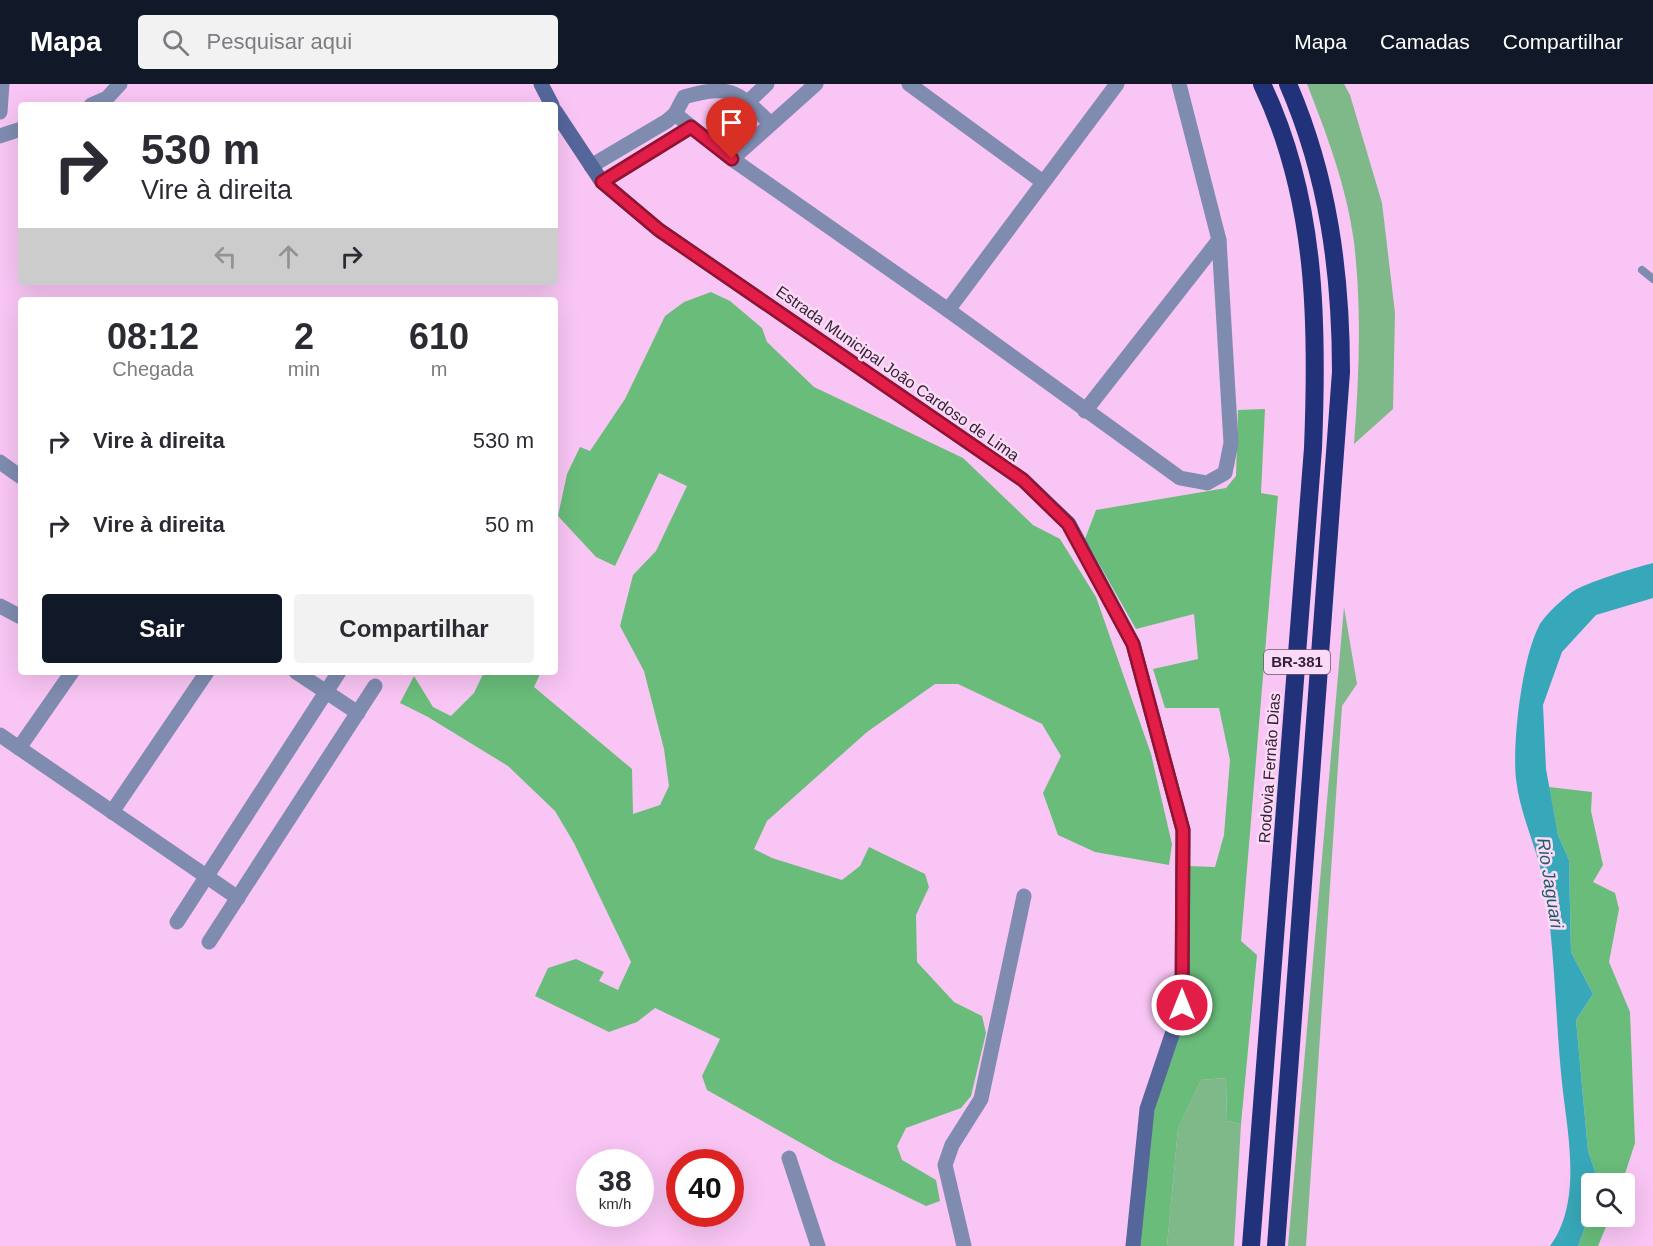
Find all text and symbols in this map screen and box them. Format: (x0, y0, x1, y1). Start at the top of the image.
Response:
search box (138, 15, 558, 69)
text: Mapa (30, 26, 102, 57)
icon: search (159, 26, 192, 59)
text: Pesquisar aqui (207, 29, 352, 54)
text: Mapa (1294, 30, 1347, 53)
text: Camadas (1380, 30, 1470, 53)
text: Compartilhar (1503, 30, 1623, 53)
pin (706, 97, 757, 159)
icon: arrive (715, 106, 748, 139)
icon: right (42, 126, 120, 204)
text: 530 m (141, 126, 260, 173)
text: Vire à direita (141, 175, 292, 205)
icon: left (209, 240, 242, 273)
icon: ahead (272, 240, 305, 273)
icon: right (335, 240, 368, 273)
street label: Estrada Municipal João Cardoso de Lima (773, 283, 1023, 464)
text: 08:12 (107, 316, 199, 357)
text: 2 (294, 316, 314, 357)
text: 610 (409, 316, 469, 357)
text: Chegada (112, 358, 194, 380)
text: min (288, 358, 320, 380)
text: m (431, 358, 447, 380)
icon: right (42, 425, 75, 458)
text: Vire à direita (93, 428, 225, 453)
text: 530 m (473, 428, 534, 453)
icon: right (42, 509, 75, 542)
text: Vire à direita (93, 512, 225, 537)
text: 50 m (485, 512, 534, 537)
button: Sair (42, 594, 282, 663)
button: Compartilhar (294, 594, 534, 663)
road number: BR-381 (1264, 650, 1330, 674)
street label: Rodovia Fernão Dias (1256, 692, 1283, 844)
water label: Rio Jaguari (1533, 836, 1567, 931)
position arrow (1150, 973, 1214, 1037)
speed limit sign: 40 (666, 1149, 744, 1227)
text: 38 (598, 1164, 632, 1197)
map controls (1581, 1173, 1635, 1227)
button: search (1581, 1173, 1635, 1227)
text: km/h (599, 1195, 631, 1212)

